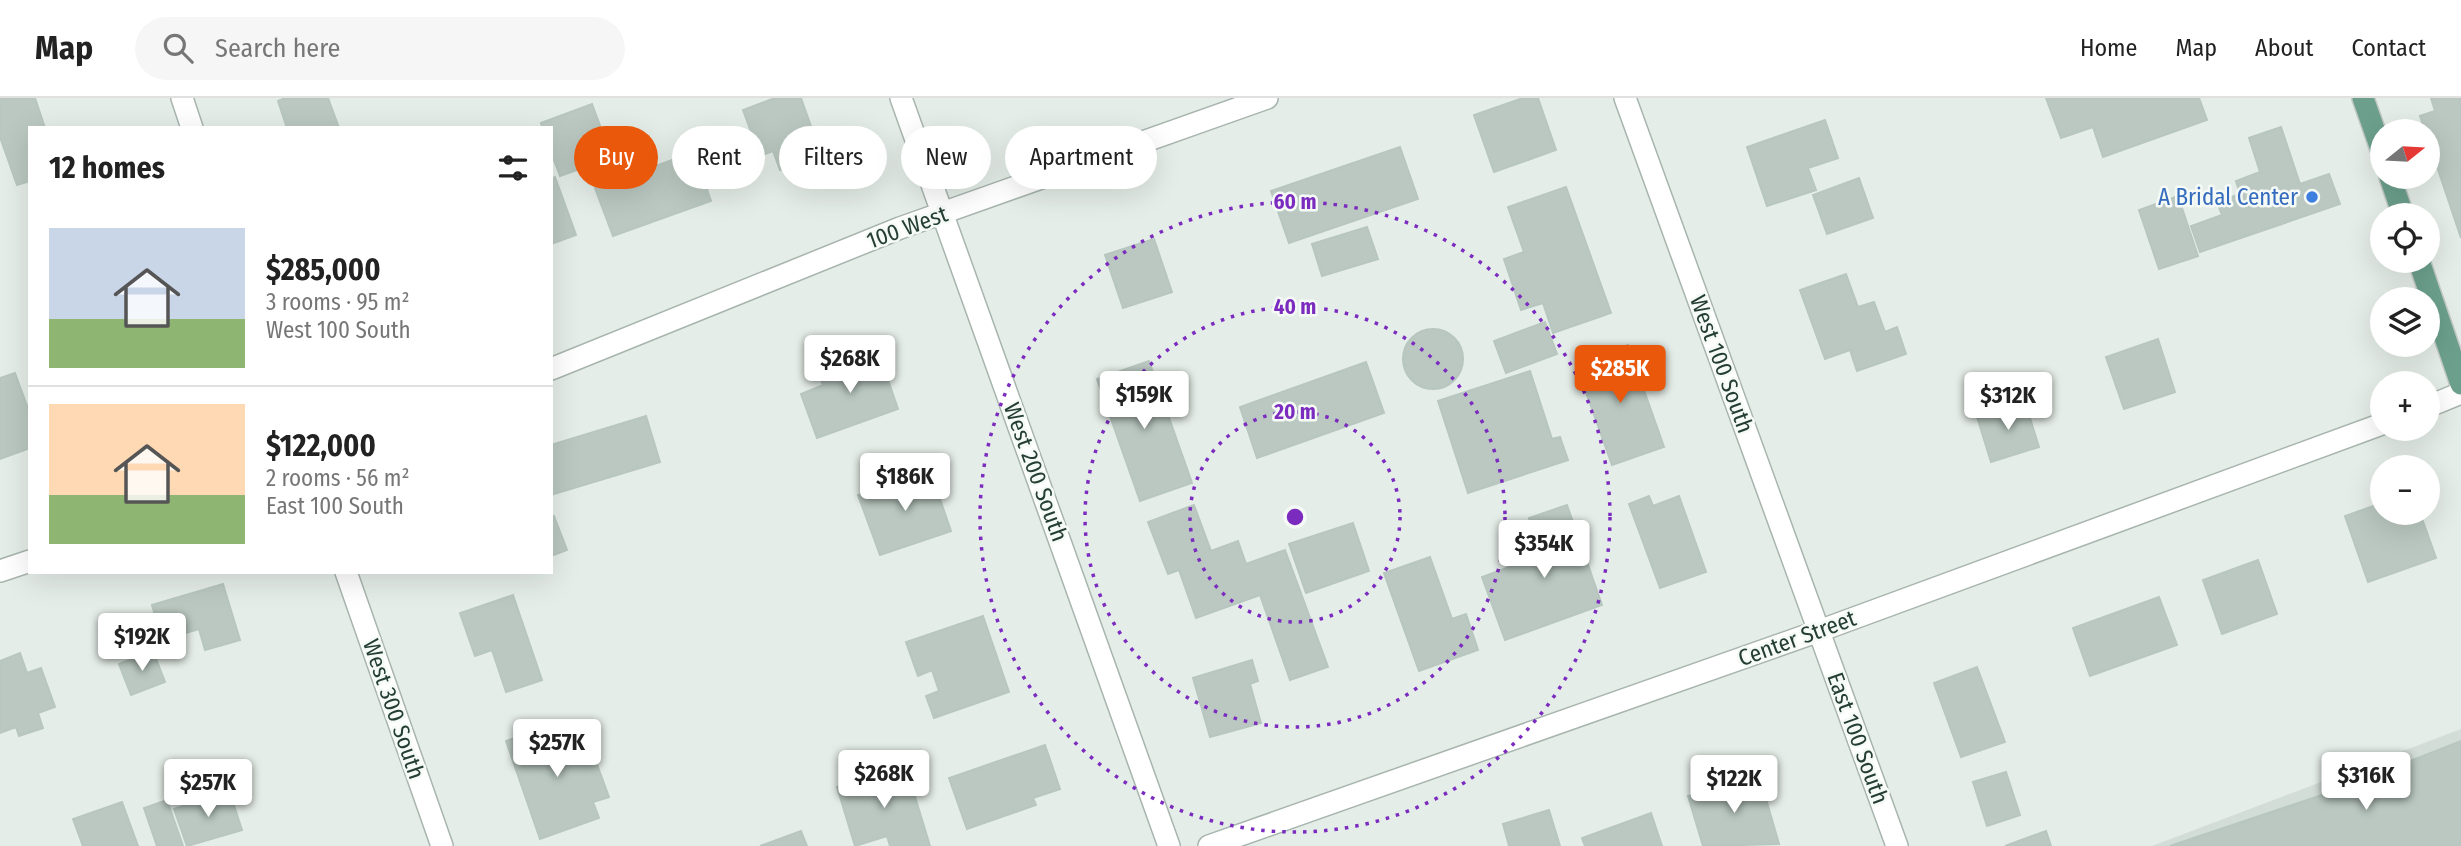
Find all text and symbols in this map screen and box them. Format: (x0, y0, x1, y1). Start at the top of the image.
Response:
search box (135, 17, 625, 80)
text: Map (35, 28, 93, 68)
icon: search (159, 29, 197, 67)
text: Search here (215, 33, 340, 64)
text: Home (2080, 34, 2137, 62)
text: Map (2175, 34, 2217, 62)
text: About (2255, 34, 2313, 62)
text: Contact (2351, 34, 2426, 62)
north arrow (2370, 119, 2440, 189)
map controls (2370, 119, 2440, 525)
chip: Buy (574, 126, 658, 189)
chip: Rent (672, 126, 765, 189)
chip: Filters (779, 126, 887, 189)
chip: New (901, 126, 991, 189)
chip: Apartment (1005, 126, 1157, 189)
icon: filters (494, 149, 532, 187)
text: 12 homes (49, 150, 165, 186)
place label: A Bridal Center (2158, 183, 2298, 211)
text: 60 m (1274, 189, 1316, 215)
marker: A Bridal Center (2304, 189, 2320, 205)
street label: 100 West (863, 199, 952, 255)
button: locate (2370, 203, 2440, 273)
text: $285,000 (266, 252, 381, 288)
icon: home (105, 256, 189, 340)
button: layers (2370, 287, 2440, 357)
text: 3 rooms · 95 m² (266, 288, 410, 316)
street label: West 100 South (1684, 291, 1760, 437)
text: 40 m (1274, 294, 1316, 320)
text: West 100 South (266, 316, 411, 344)
pin: $268K (801, 336, 899, 395)
text: $268K (820, 344, 880, 372)
pin: $285K (1571, 345, 1669, 405)
text: $285K (1591, 354, 1649, 382)
button: + (2370, 371, 2440, 441)
pin: $159K (1095, 372, 1193, 431)
pin: $312K (1959, 372, 2057, 432)
text: $159K (1116, 380, 1172, 408)
text: $312K (1980, 381, 2036, 409)
street label: West 200 South (998, 399, 1074, 545)
text: 20 m (1273, 399, 1316, 425)
text: $122,000 (266, 428, 376, 464)
icon: home (105, 432, 189, 516)
pin: $186K (856, 454, 954, 513)
button: − (2370, 455, 2440, 525)
text: $186K (876, 462, 934, 490)
text: 2 rooms · 56 m² (266, 464, 410, 492)
text: East 100 South (266, 492, 404, 520)
centre of rings (1283, 505, 1307, 529)
pin: $354K (1495, 520, 1593, 580)
text: $354K (1515, 529, 1573, 557)
street label: Center Street (1734, 604, 1860, 672)
pin: $192K (93, 614, 191, 673)
text: $192K (114, 622, 170, 650)
street label: West 300 South (357, 635, 431, 783)
street label: East 100 South (1821, 668, 1895, 808)
pin: $257K (508, 720, 606, 779)
text: $257K (529, 728, 585, 756)
pin: $268K (835, 750, 933, 810)
pin: $316K (2317, 752, 2415, 812)
pin: $122K (1685, 756, 1783, 815)
text: $268K (854, 759, 914, 787)
pin: $257K (159, 760, 257, 819)
text: $316K (2338, 761, 2395, 789)
text: $122K (1706, 764, 1762, 792)
text: $257K (180, 768, 236, 796)

